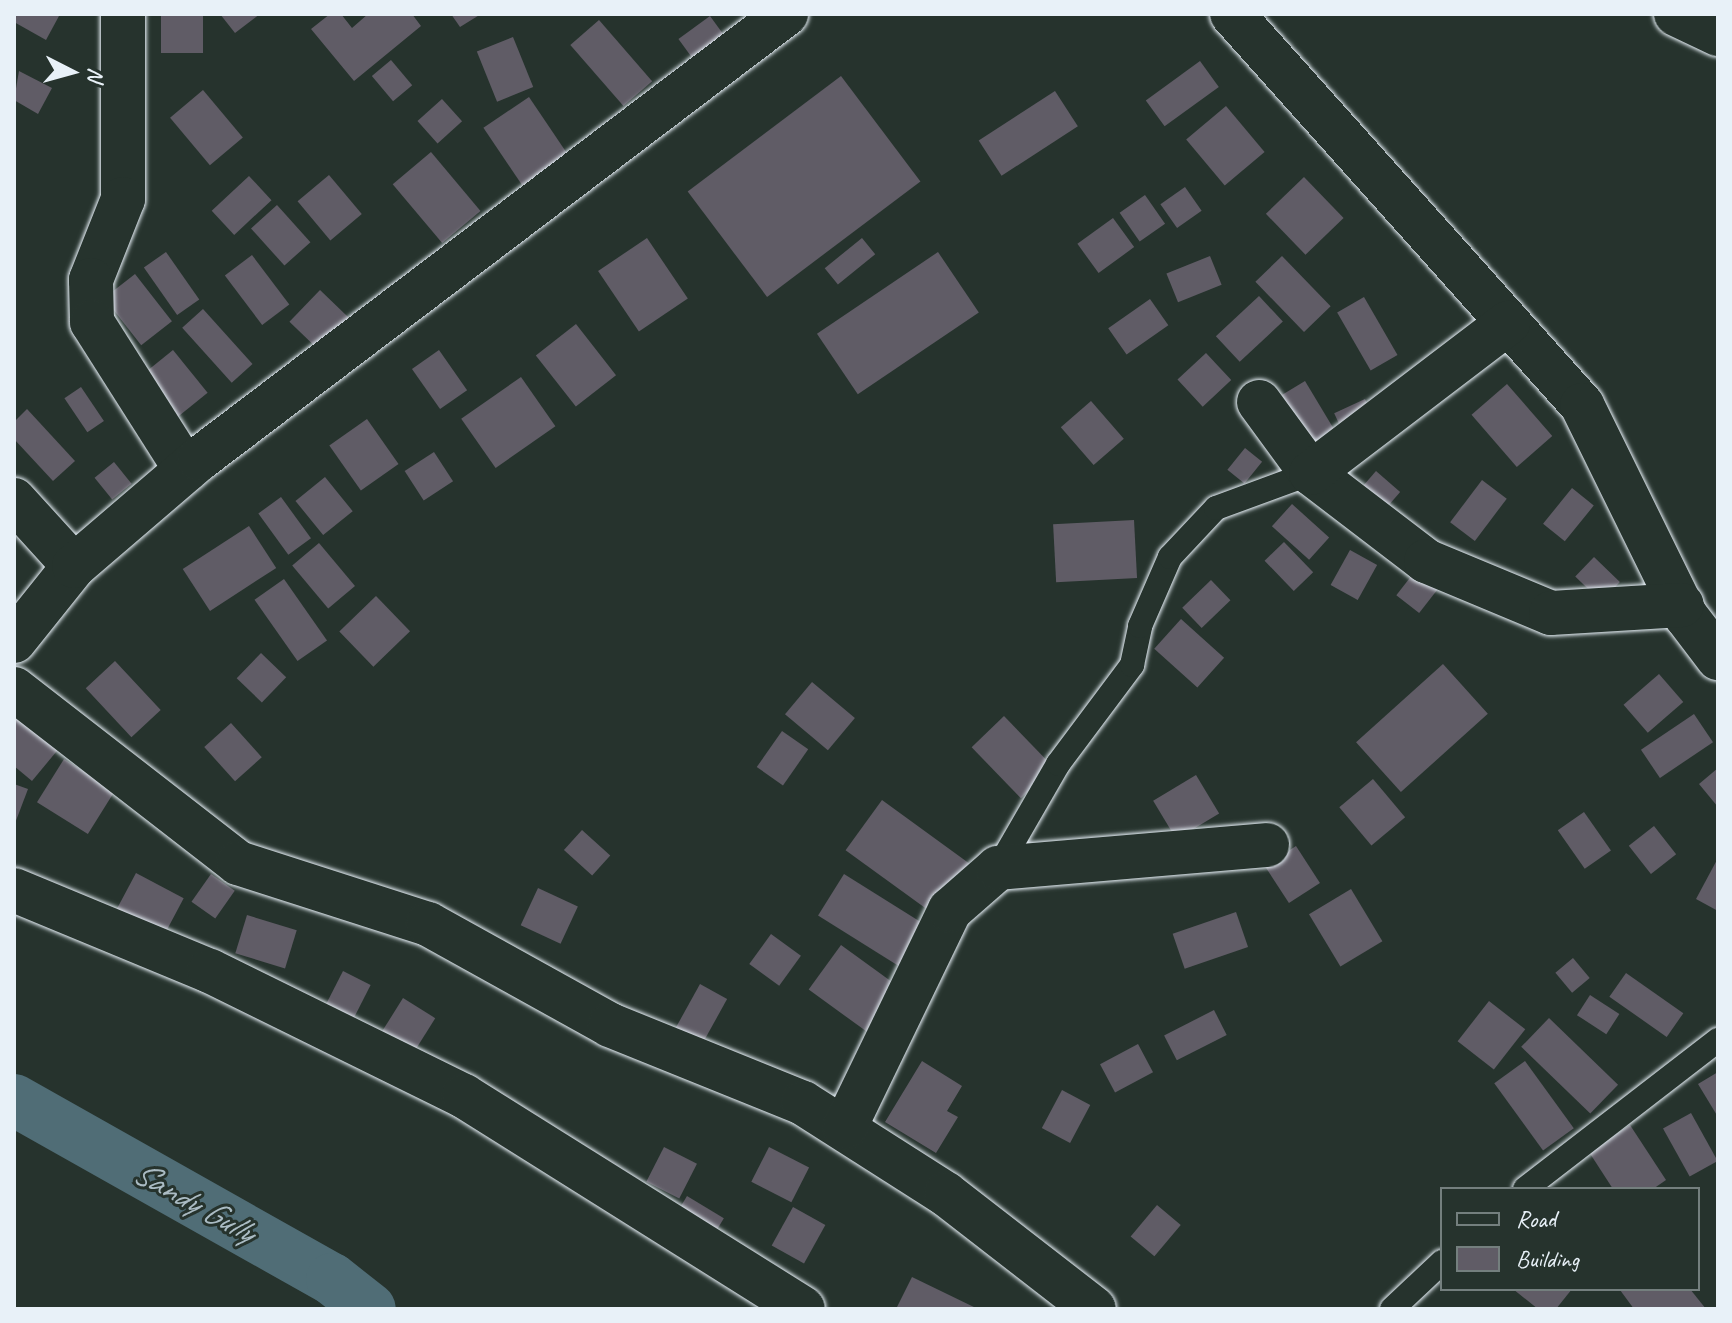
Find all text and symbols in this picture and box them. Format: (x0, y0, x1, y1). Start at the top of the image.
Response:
north arrow (32, 32, 112, 112)
text: N (81, 66, 111, 83)
water label: Sandy Gully (126, 1151, 262, 1251)
legend (1440, 1187, 1700, 1291)
text: Road (1516, 1204, 1556, 1234)
text: Building (1516, 1244, 1579, 1274)

